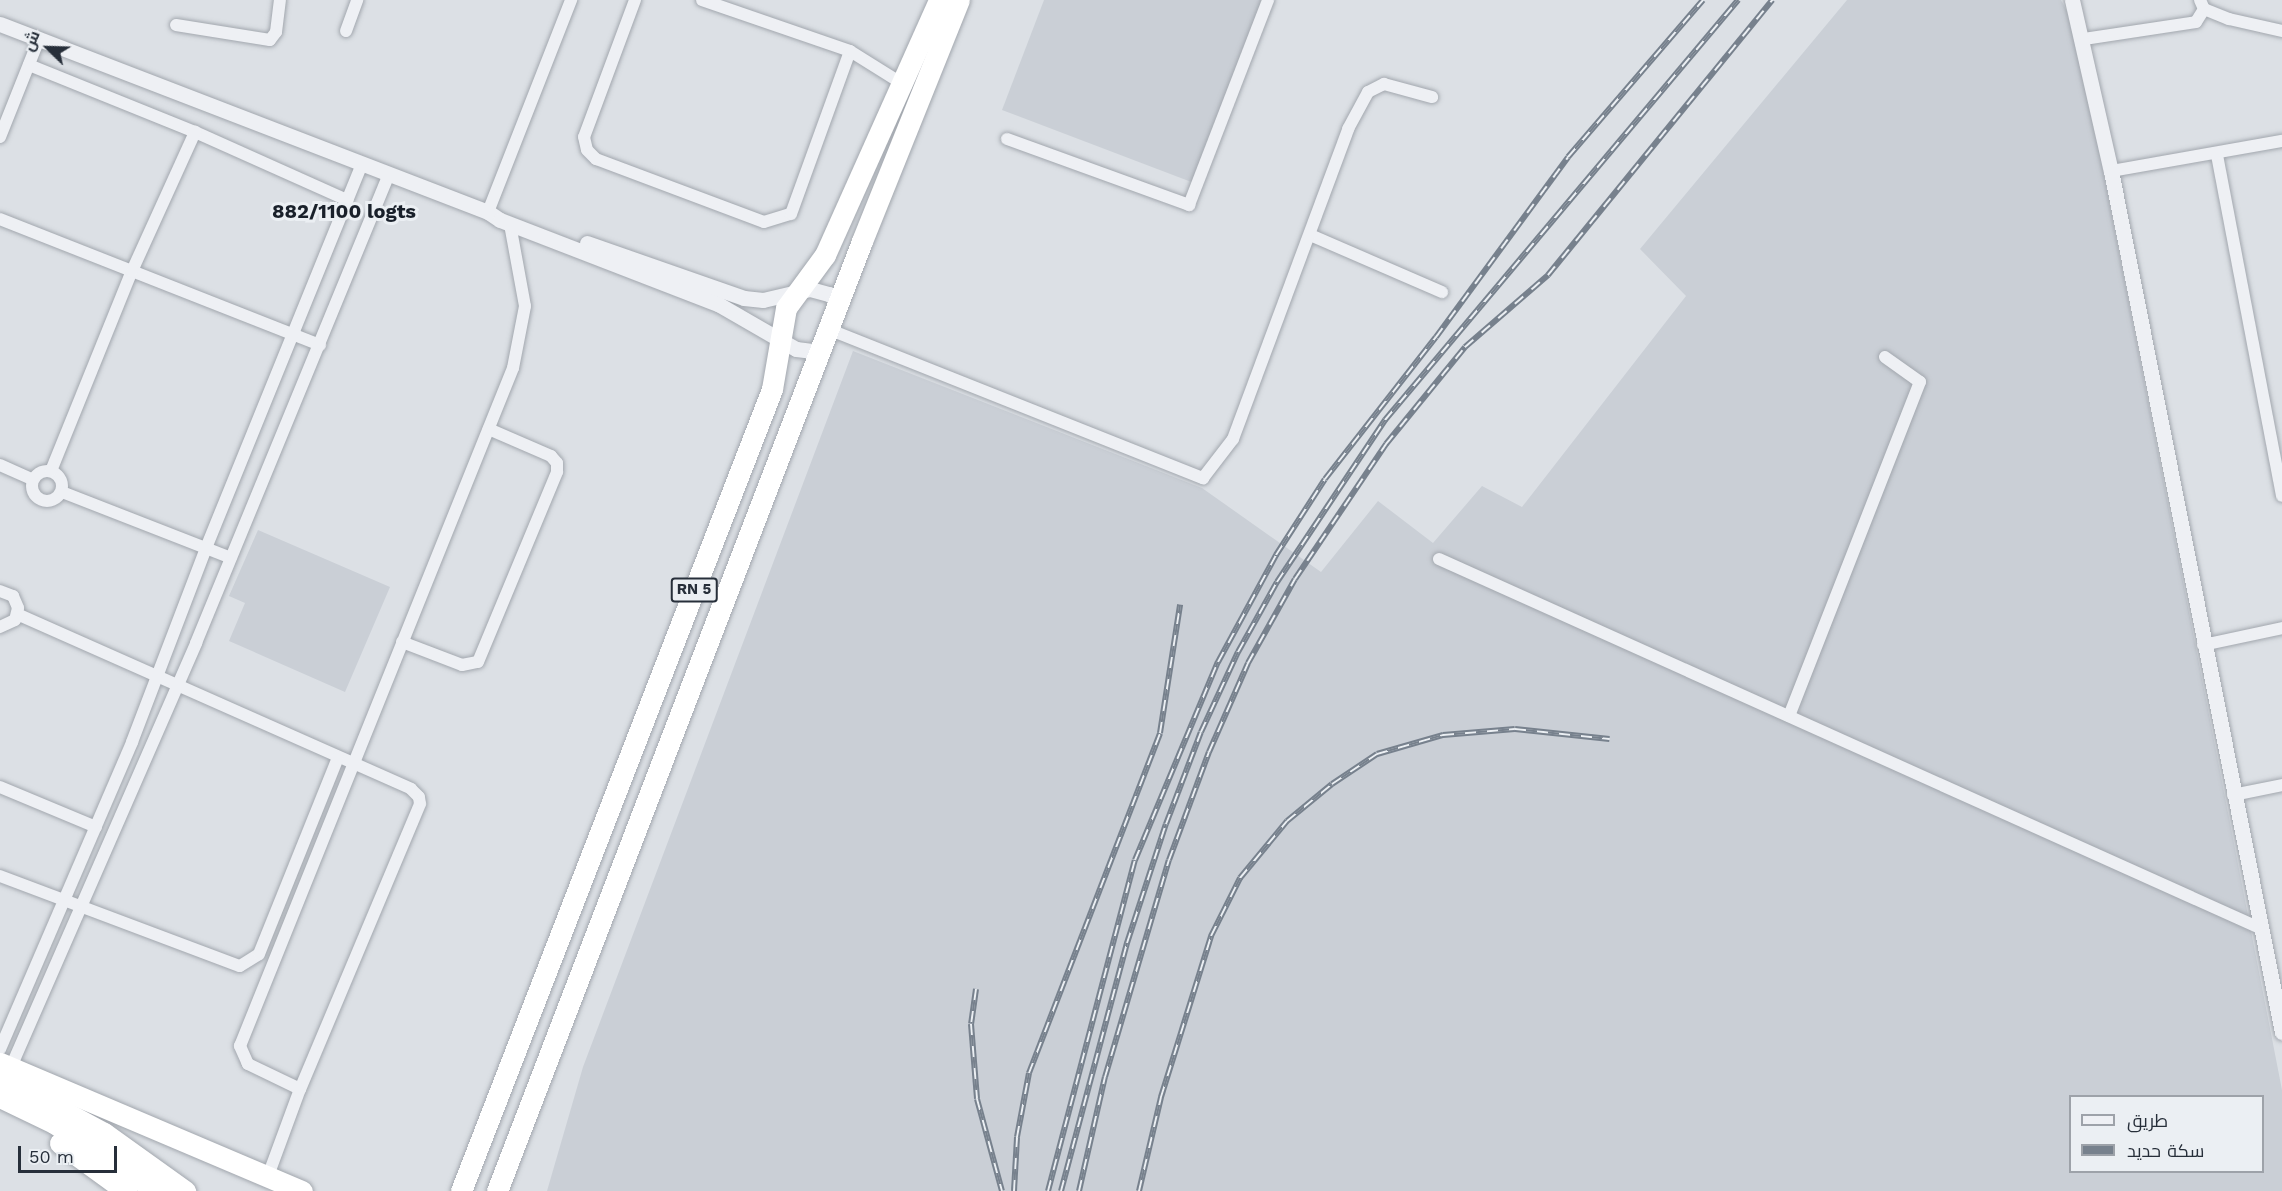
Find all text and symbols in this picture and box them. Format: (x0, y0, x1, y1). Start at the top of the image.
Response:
north arrow (18, 18, 78, 78)
text: ش (18, 28, 44, 54)
district label: 882/1100 logts (272, 199, 416, 223)
road number: RN 5 (670, 578, 718, 602)
legend (2069, 1095, 2264, 1173)
text: طريق (2127, 1110, 2168, 1131)
scale bar (21, 1134, 120, 1172)
text: سكة حديد (2127, 1140, 2204, 1161)
text: 50 m (29, 1146, 74, 1167)

